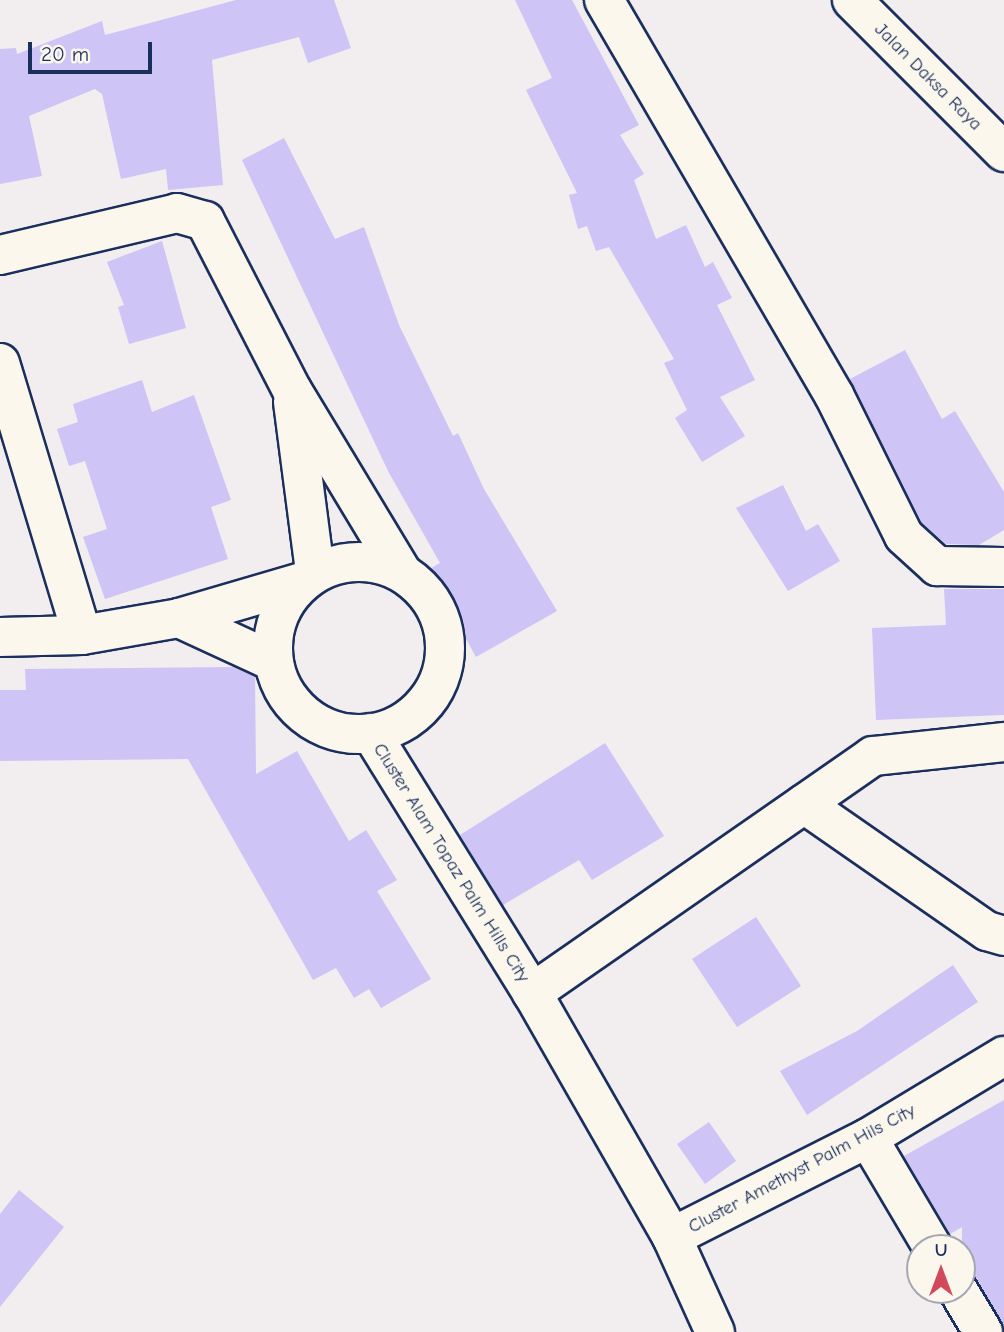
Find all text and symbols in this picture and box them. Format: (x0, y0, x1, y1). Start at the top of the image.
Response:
street label: Jalan Daksa Raya (869, 18, 987, 136)
scale bar (32, 28, 156, 72)
text: 20 m (41, 42, 89, 66)
street label: Cluster Alam Topaz Palm Hills City (368, 739, 534, 987)
street label: Cluster Amethyst Palm Hils City (685, 1099, 919, 1239)
north arrow (906, 1234, 976, 1304)
text: U (935, 1239, 947, 1261)

